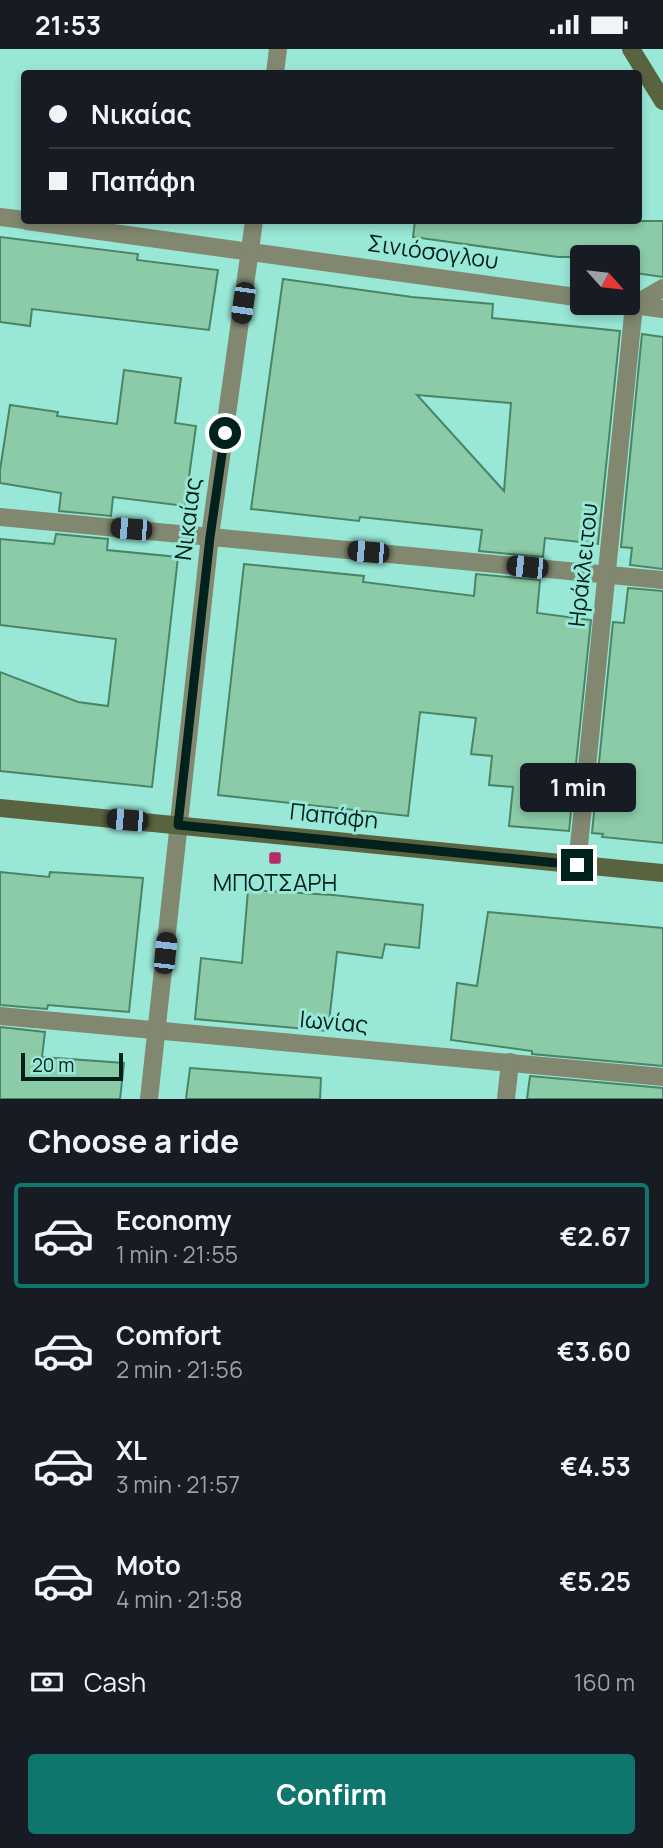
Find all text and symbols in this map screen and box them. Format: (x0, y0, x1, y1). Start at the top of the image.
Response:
text: 21:53 (35, 7, 101, 43)
text: Νικαίας (91, 96, 191, 132)
text: Παπάφη (91, 163, 195, 199)
street label: Σινιόσογλου (366, 226, 501, 276)
north arrow (570, 245, 640, 315)
map controls (570, 245, 640, 315)
car (230, 281, 257, 325)
route start (209, 417, 241, 449)
street label: Νικαίας (166, 476, 208, 562)
street label: Ηράκλειτου (560, 501, 604, 628)
car (110, 517, 153, 541)
car (347, 540, 390, 564)
car (506, 554, 549, 580)
callout: 1 min (519, 763, 635, 813)
text: 1 min (550, 771, 606, 803)
street label: Παπάφη (288, 794, 380, 836)
car (106, 808, 149, 832)
route end (561, 849, 593, 881)
marker: ΜΠΟΤΣΑΡΗ (267, 850, 283, 866)
place label: ΜΠΟΤΣΑΡΗ (213, 866, 337, 898)
car (153, 931, 178, 975)
street label: Ιωνίας (298, 1002, 370, 1040)
scale bar (21, 1050, 122, 1082)
text: 20 m (32, 1052, 74, 1078)
text: Choose a ride (28, 1119, 239, 1163)
text: Economy (116, 1202, 231, 1238)
icon: car (32, 1204, 95, 1267)
text: €2.67 (560, 1218, 631, 1254)
text: 1 min · 21:55 (116, 1238, 238, 1270)
text: Comfort (116, 1317, 222, 1353)
icon: car (32, 1319, 95, 1382)
text: €3.60 (557, 1333, 631, 1369)
text: 2 min · 21:56 (116, 1353, 243, 1385)
text: XL (116, 1432, 147, 1468)
icon: car (32, 1434, 95, 1497)
text: €4.53 (560, 1448, 631, 1484)
text: 3 min · 21:57 (116, 1468, 240, 1500)
text: Moto (116, 1547, 181, 1583)
icon: car (32, 1549, 95, 1612)
text: €5.25 (559, 1563, 631, 1599)
text: 4 min · 21:58 (116, 1583, 243, 1615)
icon: cash (28, 1663, 66, 1701)
text: Cash (84, 1664, 146, 1700)
text: 160 m (574, 1666, 635, 1698)
button: Confirm (28, 1754, 635, 1834)

